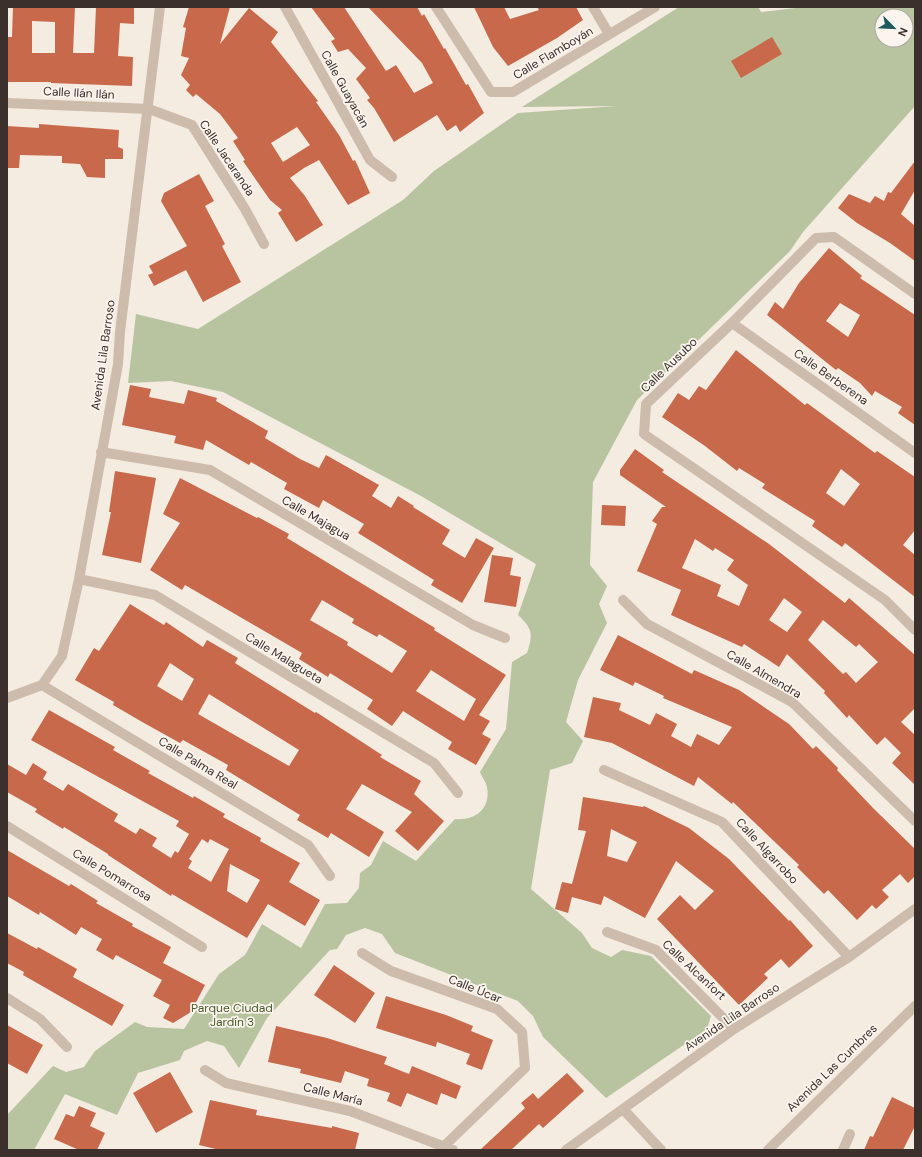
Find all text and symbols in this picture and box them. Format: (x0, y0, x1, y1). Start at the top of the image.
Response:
north arrow (874, 8, 914, 48)
street label: Calle Flamboyán (510, 23, 596, 83)
text: N (895, 26, 911, 39)
street label: Calle Guayacán (317, 48, 373, 131)
street label: Calle Ilán Ilán (43, 83, 115, 103)
street label: Calle Jacaranda (196, 117, 258, 199)
street label: Avenida Lila Barroso (87, 299, 119, 411)
street label: Calle Ausubo (637, 334, 701, 396)
street label: Calle Berberena (790, 345, 872, 409)
street label: Calle Majagua (279, 492, 353, 544)
street label: Calle Malagueta (242, 629, 326, 687)
street label: Calle Almendra (724, 646, 804, 702)
street label: Calle Palma Real (155, 733, 241, 793)
street label: Calle Algarrobo (732, 815, 802, 887)
street label: Calle Pomarrosa (69, 845, 155, 905)
street label: Calle Alcanfort (659, 936, 729, 1004)
street label: Calle Úcar (446, 971, 505, 1007)
street label: Avenida Lila Barroso (681, 979, 783, 1055)
park label: Parque Ciudad Jardín 3 (191, 1000, 273, 1030)
street label: Avenida Las Cumbres (783, 1021, 881, 1115)
street label: Calle María (302, 1079, 364, 1109)

